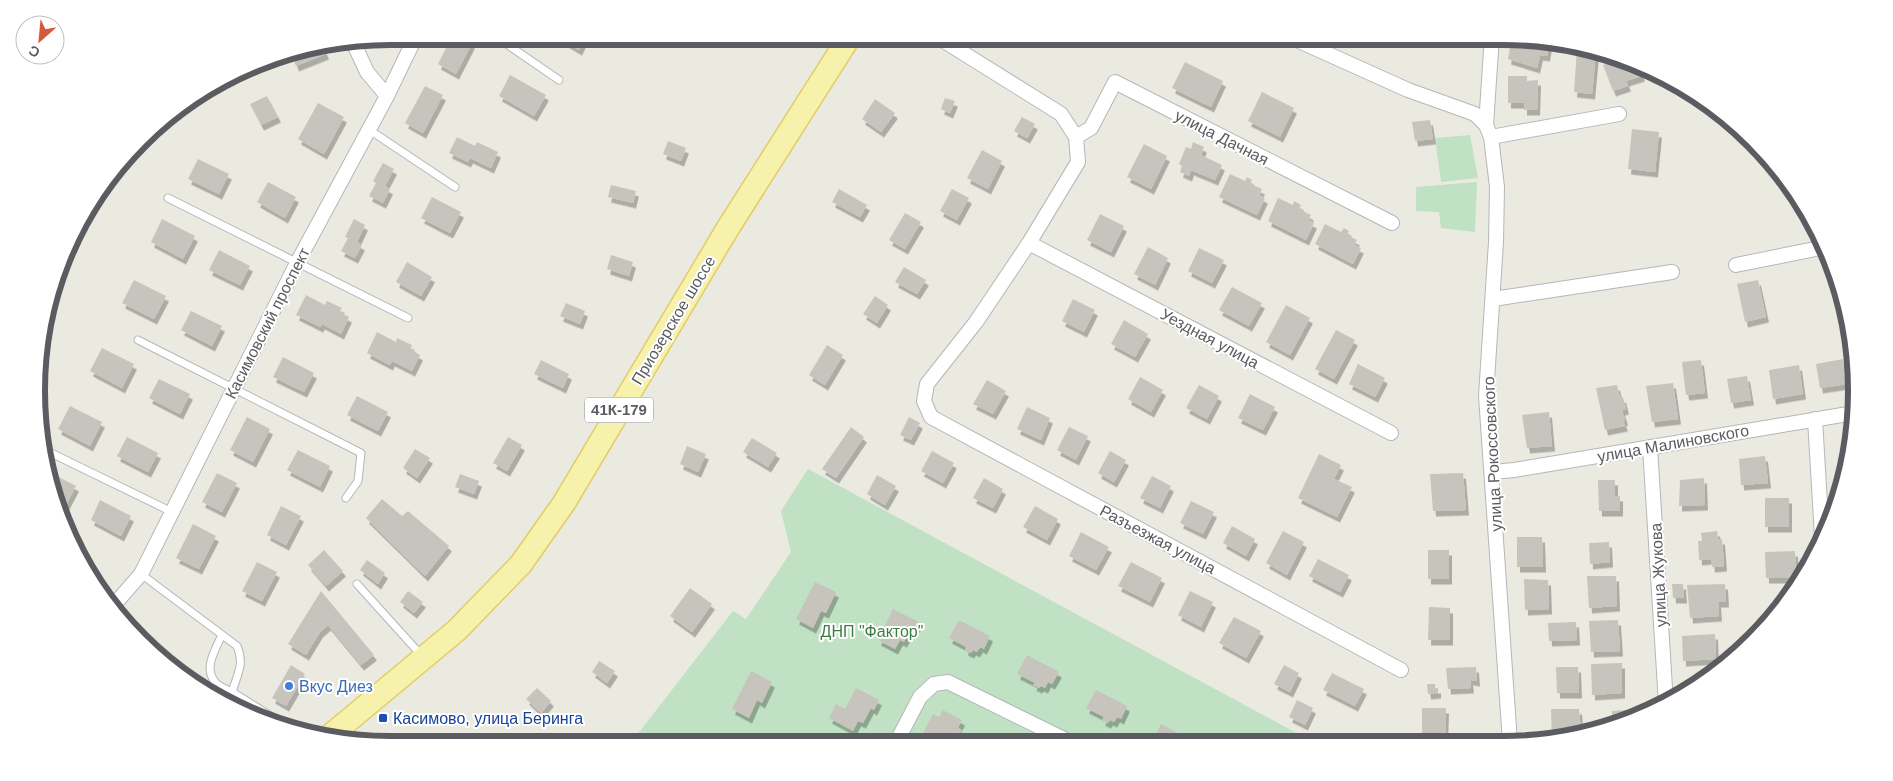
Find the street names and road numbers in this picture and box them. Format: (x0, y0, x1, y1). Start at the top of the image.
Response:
street label: улица Дачная (1172, 107, 1271, 168)
street label: Касимовский проспект (222, 244, 313, 402)
street label: Приозерское шоссе (628, 253, 719, 388)
street label: Уездная улица (1158, 305, 1262, 372)
street label: улица Рокоссовского (1480, 376, 1505, 532)
road number: 41К-179 (585, 398, 653, 422)
street label: улица Малиновского (1596, 422, 1750, 465)
street label: Разъезжая улица (1097, 502, 1219, 577)
street label: улица Жукова (1647, 522, 1670, 628)

